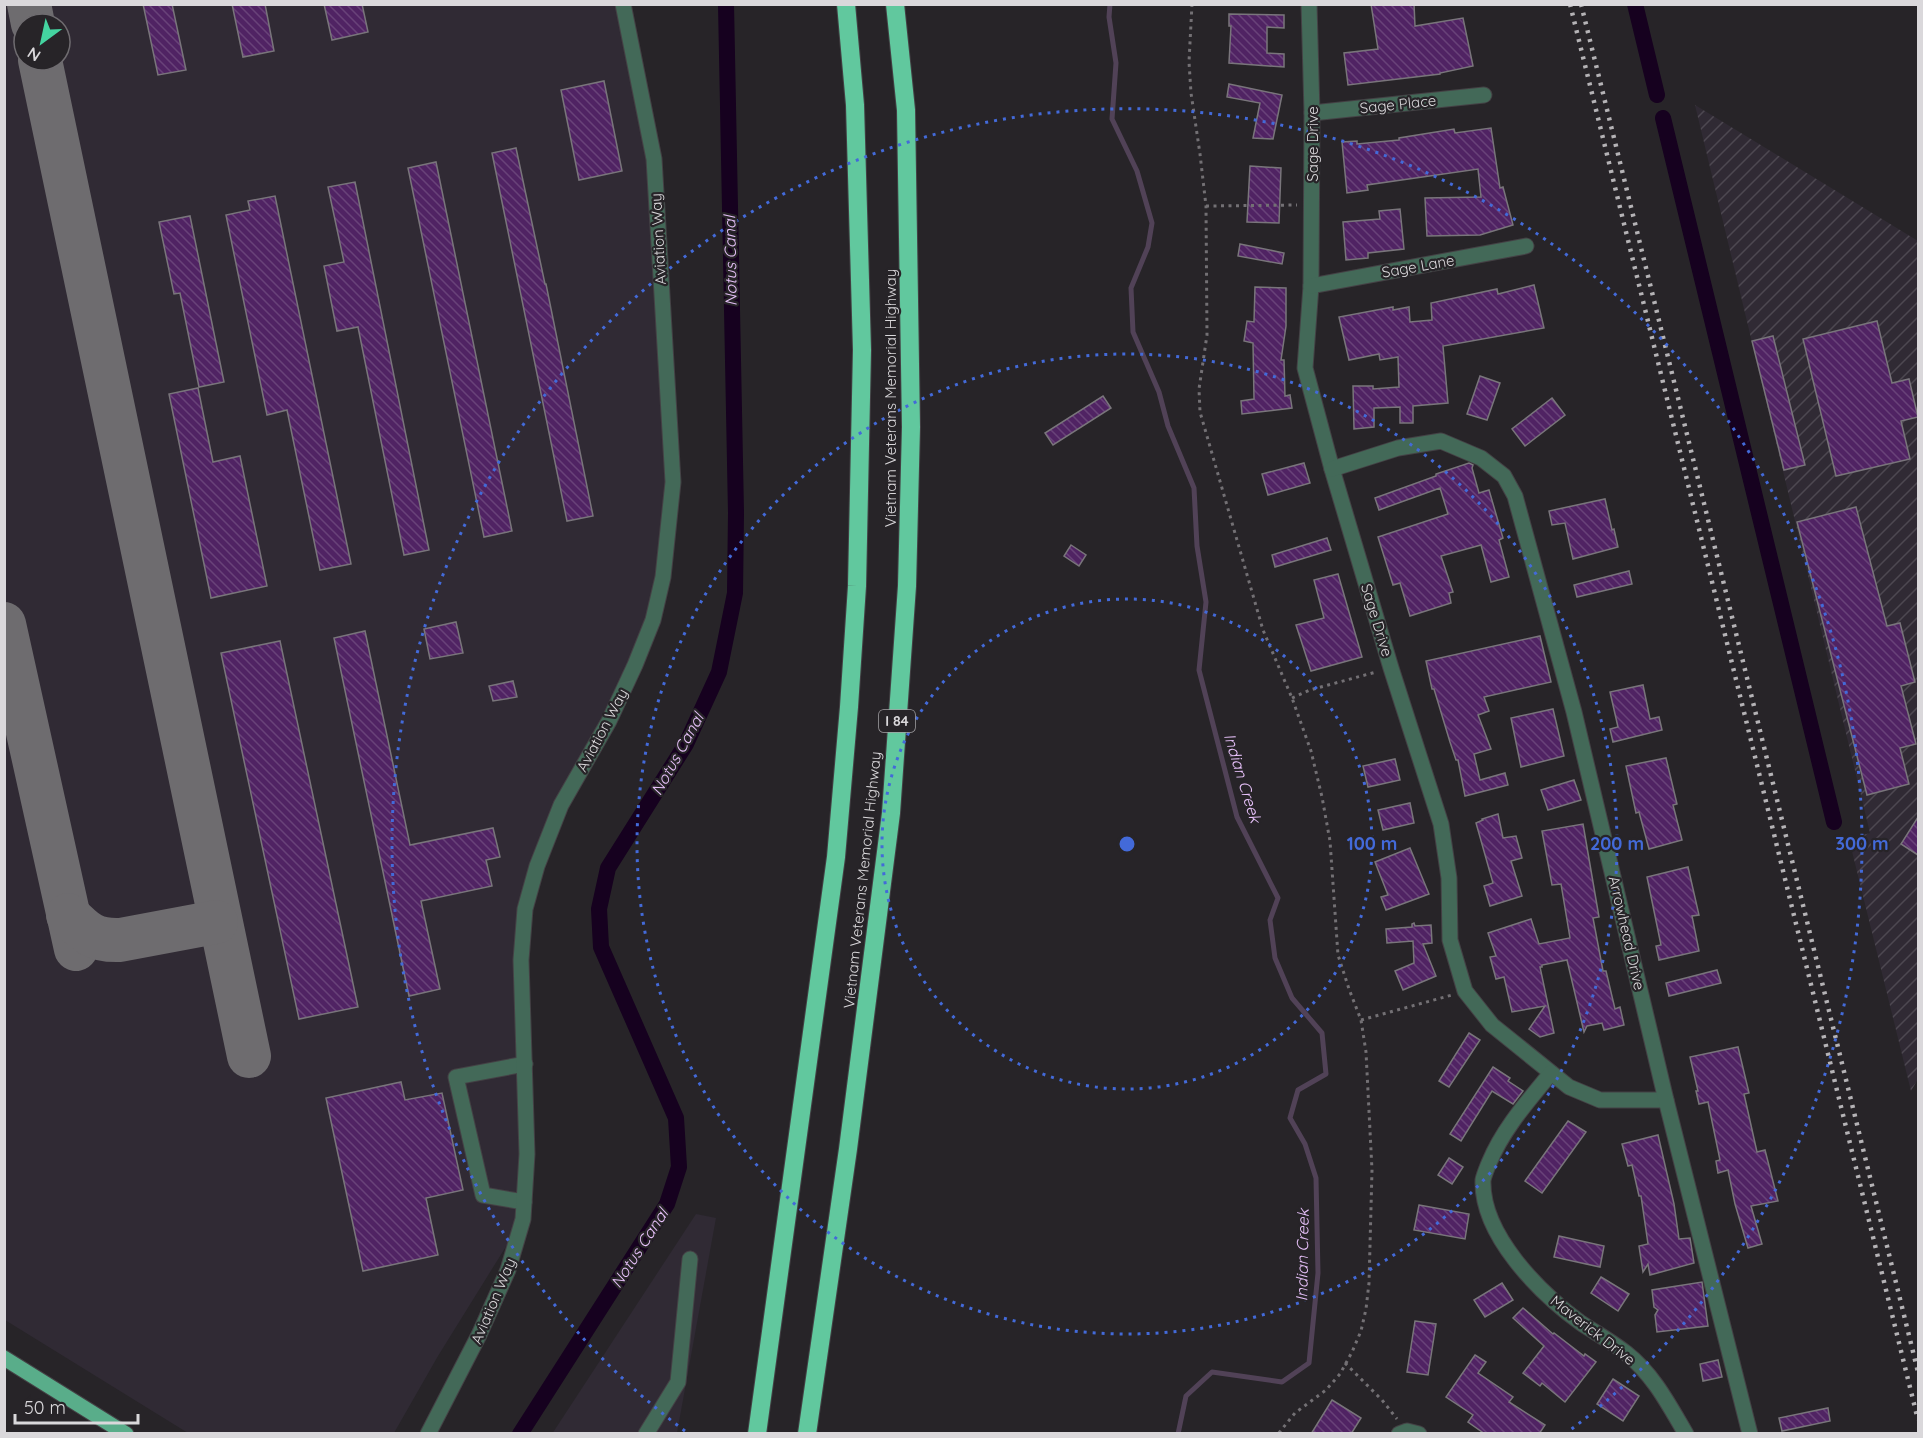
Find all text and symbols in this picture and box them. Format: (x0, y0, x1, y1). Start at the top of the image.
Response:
north arrow (12, 12, 72, 72)
text: N (23, 43, 44, 66)
street label: Sage Place (1359, 91, 1437, 117)
street label: Sage Drive (1303, 106, 1322, 182)
street label: Aviation Way (646, 193, 670, 285)
water label: Notus Canal (719, 213, 741, 306)
street label: Sage Lane (1380, 250, 1456, 282)
street label: Vietnam Veterans Memorial Highway (881, 269, 900, 527)
street label: Sage Drive (1357, 581, 1397, 659)
street label: Aviation Way (572, 685, 632, 775)
water label: Notus Canal (646, 708, 709, 798)
road number: I 84 (879, 710, 915, 732)
water label: Indian Creek (1220, 731, 1267, 827)
street label: Vietnam Veterans Memorial Highway (839, 750, 885, 1010)
text: 100 m (1347, 832, 1397, 855)
text: 200 m (1590, 832, 1644, 855)
text: 300 m (1835, 832, 1889, 855)
centre of rings (1117, 834, 1137, 854)
street label: Arrowhead Drive (1605, 874, 1649, 992)
water label: Notus Canal (606, 1203, 673, 1291)
water label: Indian Creek (1291, 1207, 1313, 1301)
street label: Aviation Way (466, 1255, 520, 1347)
street label: Maverick Drive (1547, 1291, 1639, 1369)
scale bar (15, 1387, 138, 1425)
text: 50 m (24, 1396, 66, 1419)

